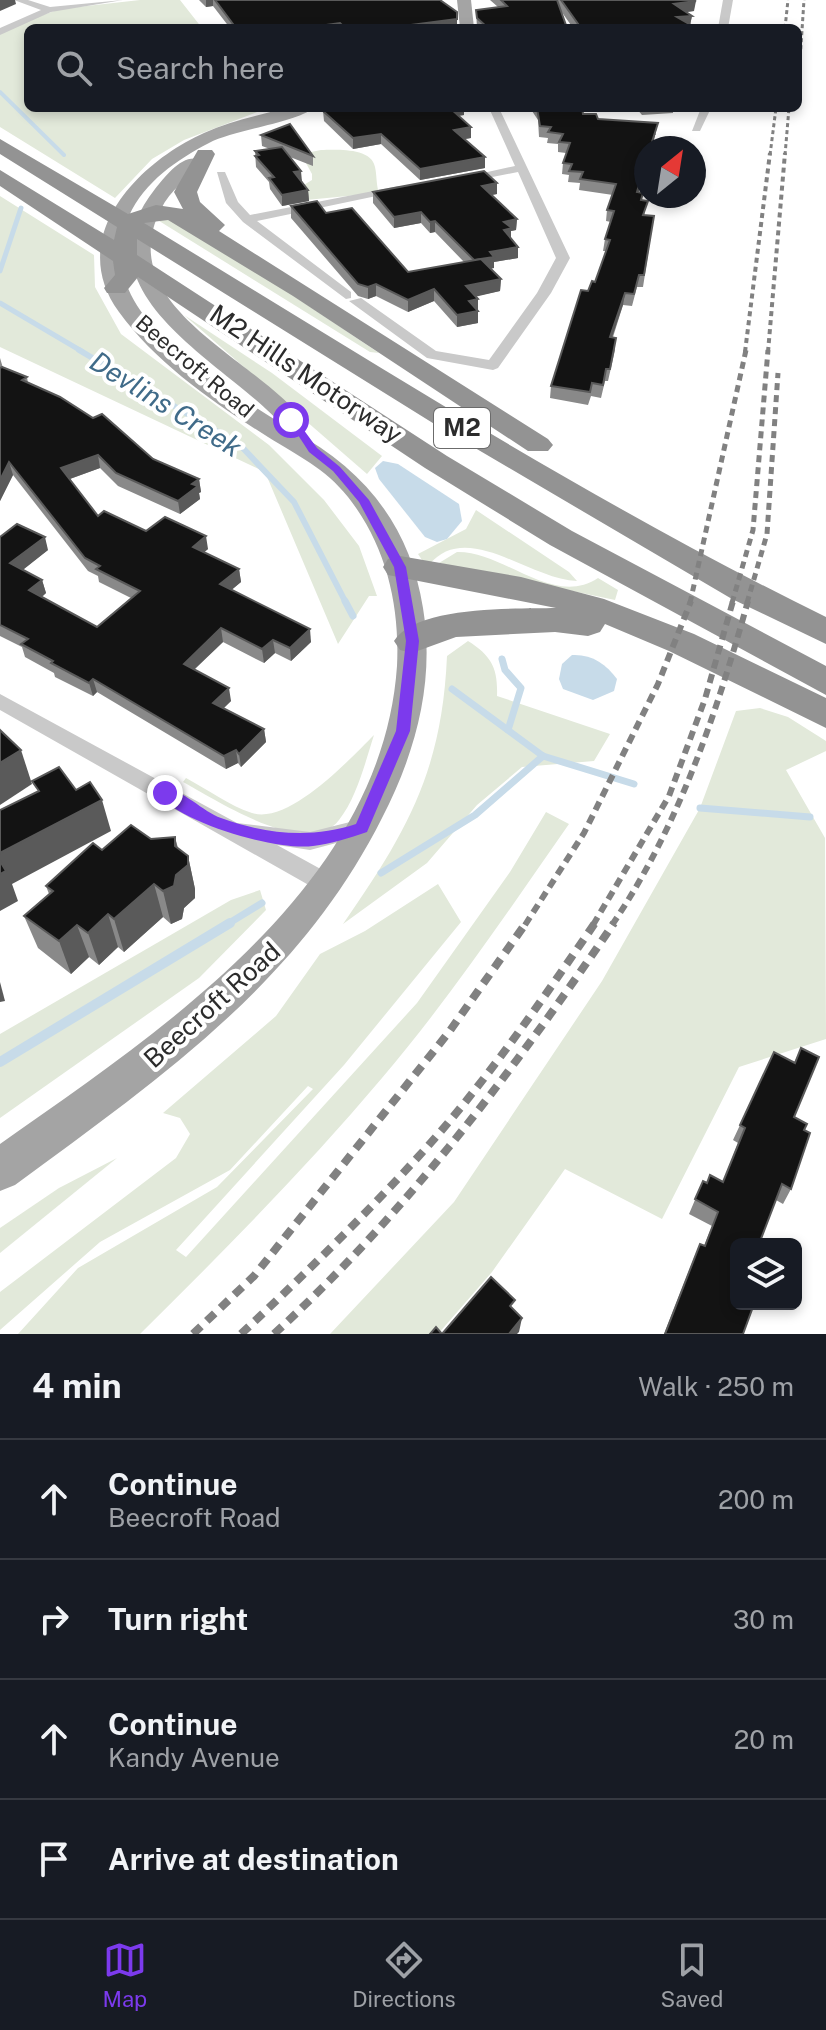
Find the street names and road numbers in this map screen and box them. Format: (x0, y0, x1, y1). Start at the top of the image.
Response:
street label: M2 Hills Motorway (204, 298, 408, 450)
street label: Beecroft Road (131, 309, 259, 423)
road number: M2 (434, 408, 490, 448)
street label: Beecroft Road (137, 935, 286, 1074)

